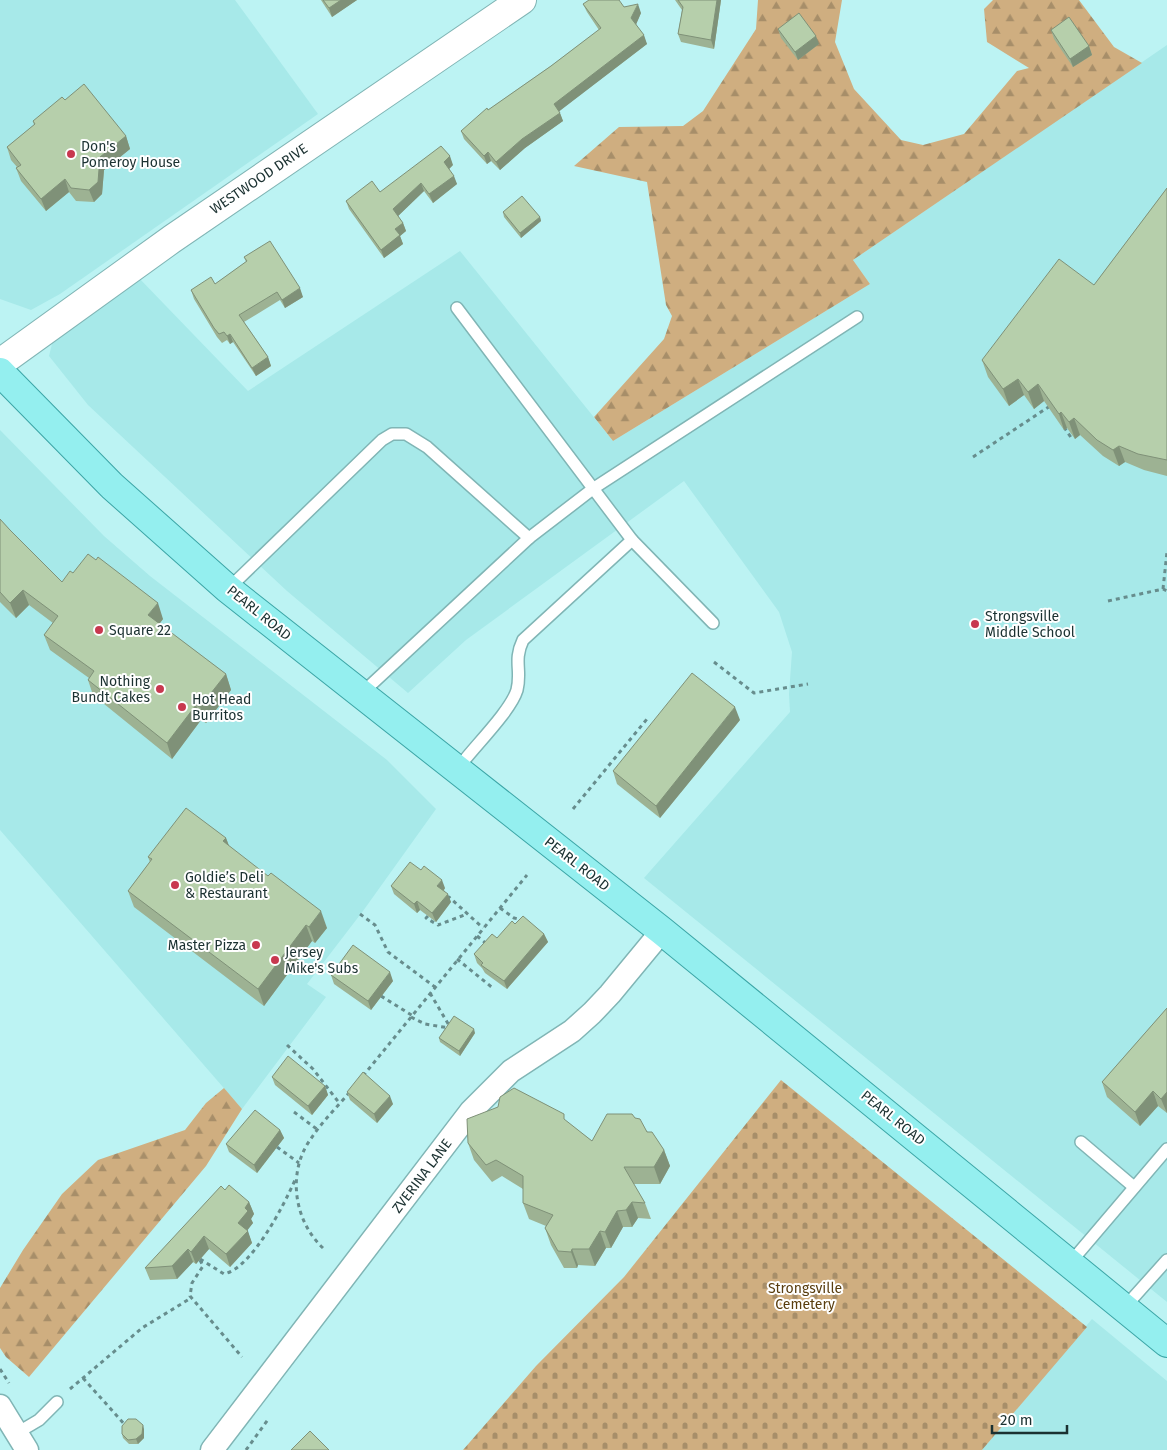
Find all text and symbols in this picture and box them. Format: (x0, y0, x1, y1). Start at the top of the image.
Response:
place label: Don's Pomeroy House (81, 138, 180, 171)
street label: WESTWOOD DRIVE (207, 140, 311, 218)
marker: Don's Pomeroy House (65, 148, 77, 160)
street label: PEARL ROAD (223, 582, 295, 644)
place label: Strongsville Middle School (985, 608, 1075, 641)
marker: Strongsville Middle School (969, 618, 981, 630)
place label: Square 22 (109, 622, 171, 639)
marker: Square 22 (93, 624, 105, 636)
place label: Nothing Bundt Cakes (71, 673, 151, 706)
marker: Nothing Bundt Cakes (154, 683, 166, 695)
place label: Hot Head Burritos (192, 691, 251, 724)
marker: Hot Head Burritos (176, 701, 188, 713)
street label: PEARL ROAD (541, 833, 613, 895)
place label: Goldie’s Deli & Restaurant (185, 869, 269, 902)
marker: Goldie’s Deli & Restaurant (169, 879, 181, 891)
place label: Master Pizza (168, 937, 246, 954)
marker: Master Pizza (250, 939, 262, 951)
place label: Jersey Mike's Subs (285, 944, 359, 977)
marker: Jersey Mike's Subs (269, 954, 281, 966)
street label: PEARL ROAD (857, 1087, 929, 1149)
street label: ZVERINA LANE (389, 1136, 455, 1216)
park label: Strongsville Cemetery (768, 1280, 842, 1313)
scale bar (992, 1402, 1067, 1434)
text: 20 m (1000, 1411, 1033, 1429)

